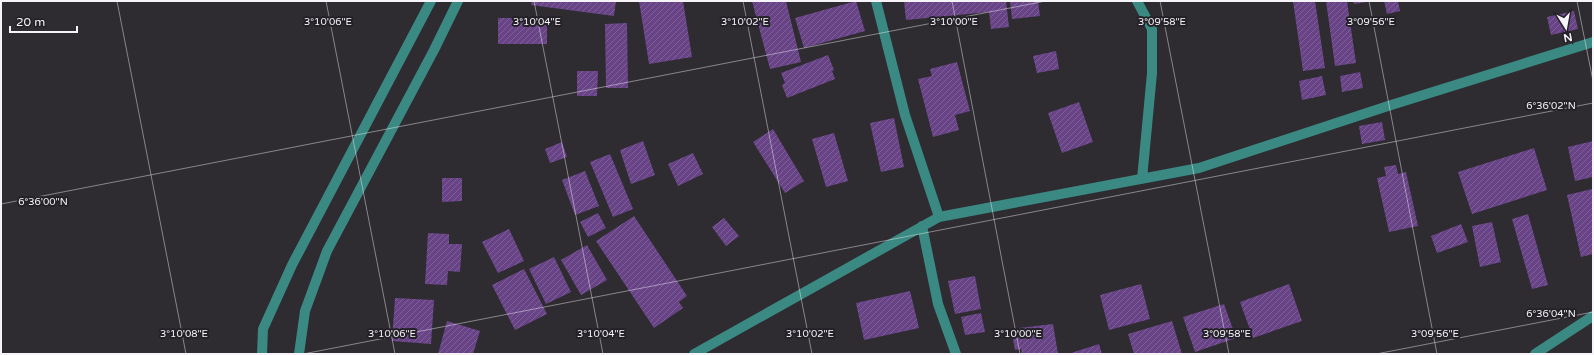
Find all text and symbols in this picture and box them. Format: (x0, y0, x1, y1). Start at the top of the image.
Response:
scale bar (10, 8, 77, 34)
north arrow (1546, 8, 1586, 48)
text: 20 m (16, 15, 45, 29)
text: 3°10'06"E (304, 16, 352, 28)
text: 3°10'04"E (513, 16, 561, 28)
text: 3°10'02"E (721, 16, 769, 28)
text: 3°10'00"E (930, 16, 978, 28)
text: 3°09'58"E (1138, 16, 1186, 28)
text: 3°09'56"E (1347, 16, 1395, 28)
text: N (1562, 30, 1573, 45)
text: 6°36'02"N (1526, 100, 1576, 112)
text: 6°36'00"N (18, 196, 68, 208)
text: 6°36'04"N (1526, 308, 1576, 320)
text: 3°10'08"E (160, 328, 208, 340)
text: 3°10'06"E (368, 328, 416, 340)
text: 3°10'04"E (577, 328, 625, 340)
text: 3°10'02"E (786, 328, 834, 340)
text: 3°10'00"E (994, 328, 1042, 340)
text: 3°09'58"E (1203, 328, 1251, 340)
text: 3°09'56"E (1411, 328, 1459, 340)

